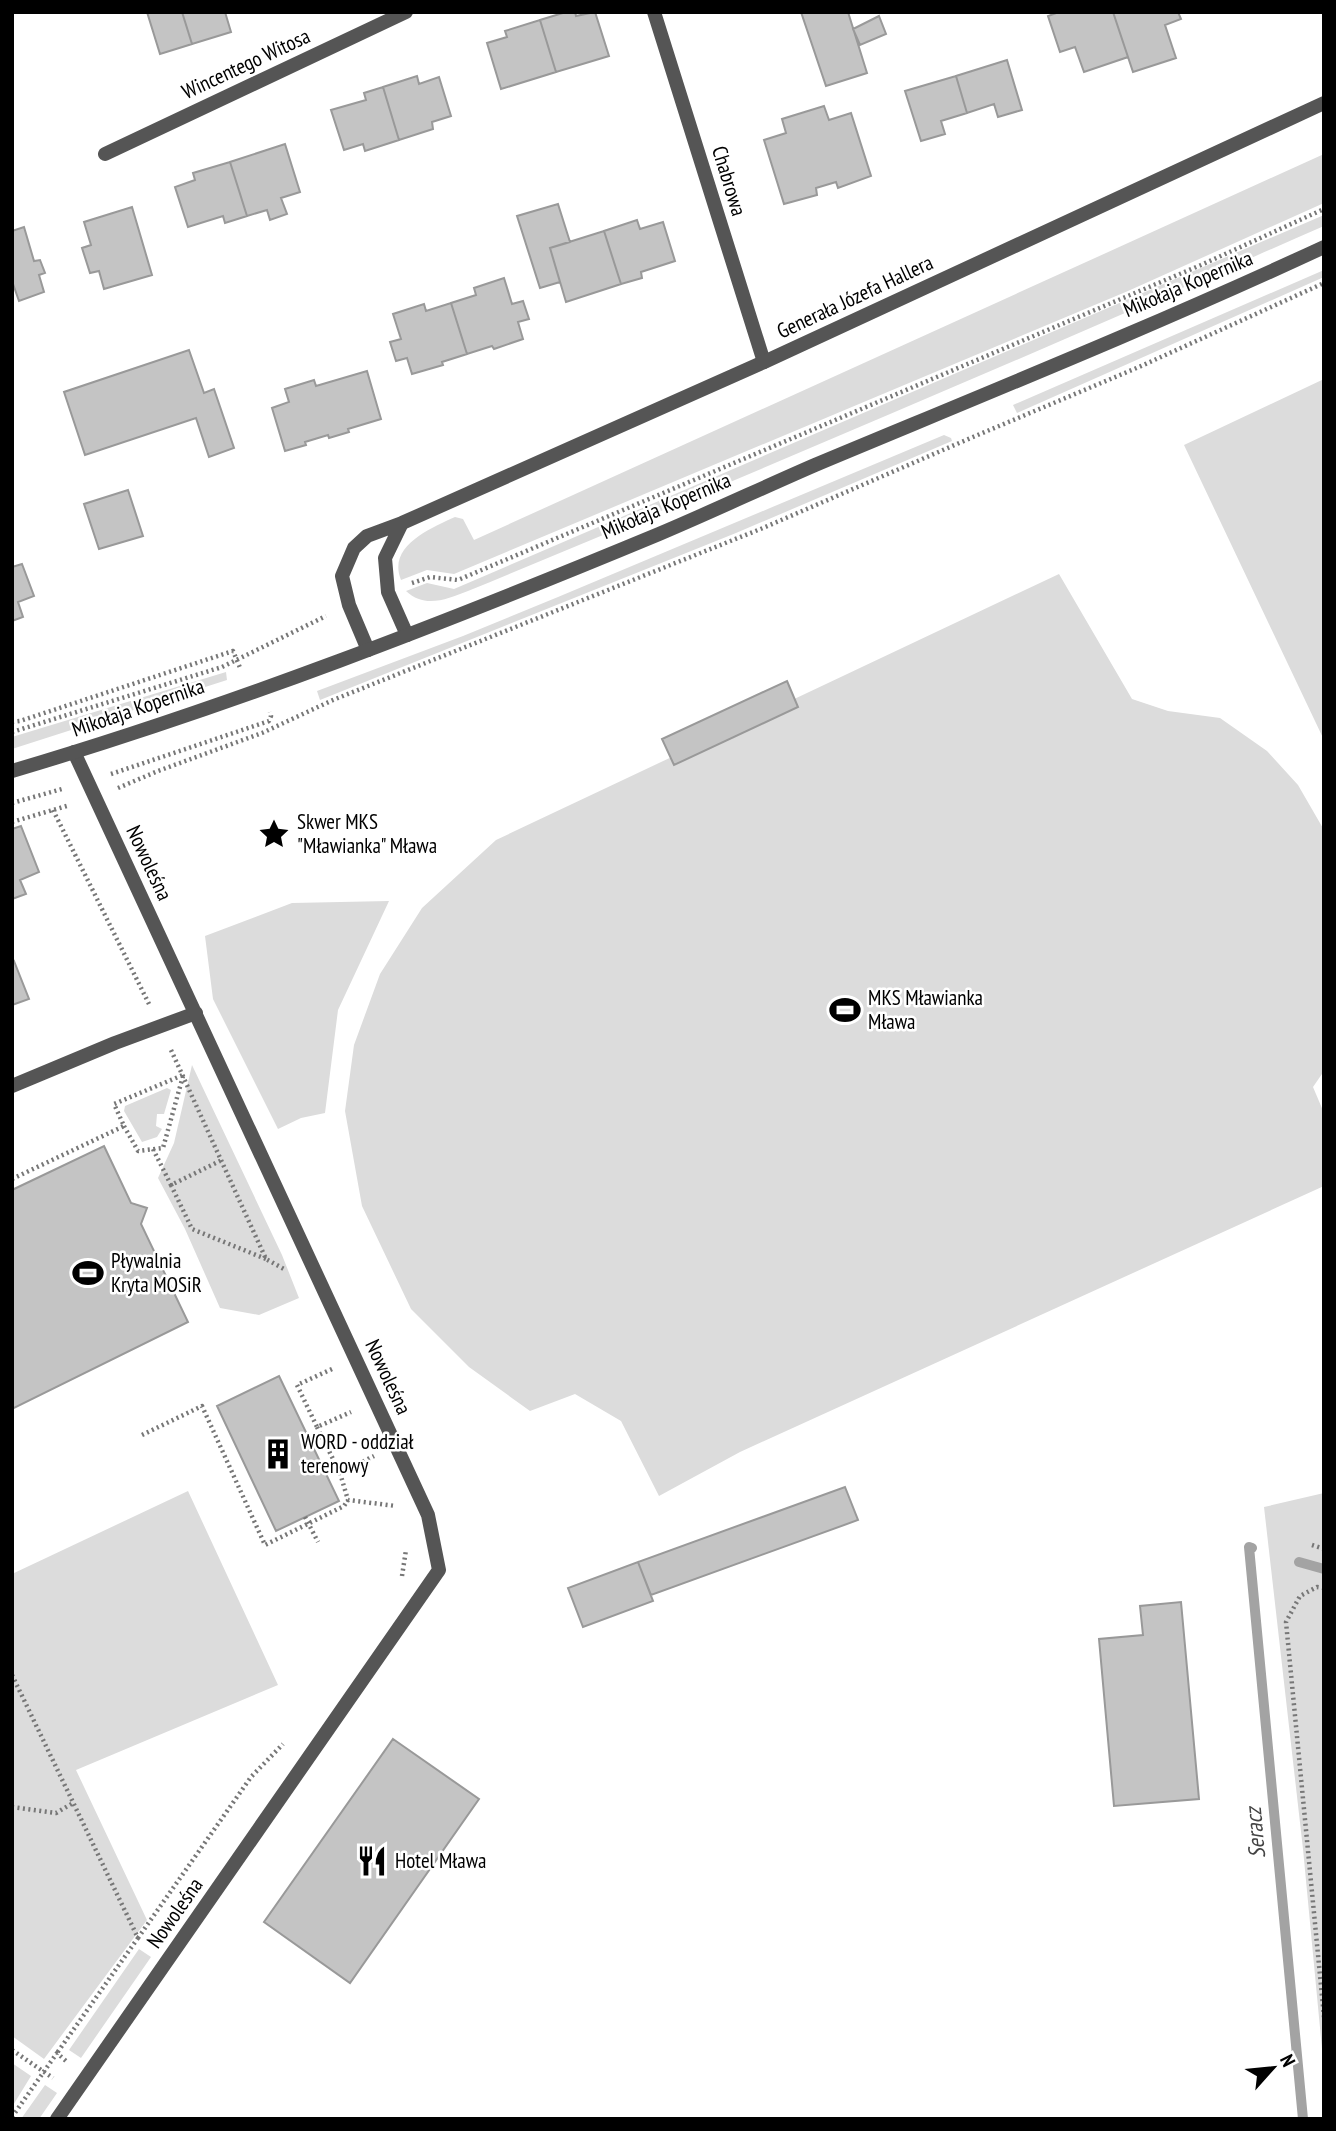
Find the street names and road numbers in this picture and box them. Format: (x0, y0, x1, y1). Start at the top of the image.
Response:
street label: Wincentego Witosa (177, 22, 314, 105)
street label: Chabrowa (706, 143, 753, 219)
street label: Mikołaja Kopernika (1119, 244, 1257, 323)
street label: Generała Józefa Hallera (772, 249, 937, 345)
street label: Mikołaja Kopernika (597, 466, 735, 545)
street label: Mikołaja Kopernika (68, 672, 208, 743)
street label: Nowoleśna (120, 821, 179, 905)
street label: Nowoleśna (359, 1335, 418, 1419)
street label: Nowoleśna (141, 1872, 209, 1953)

